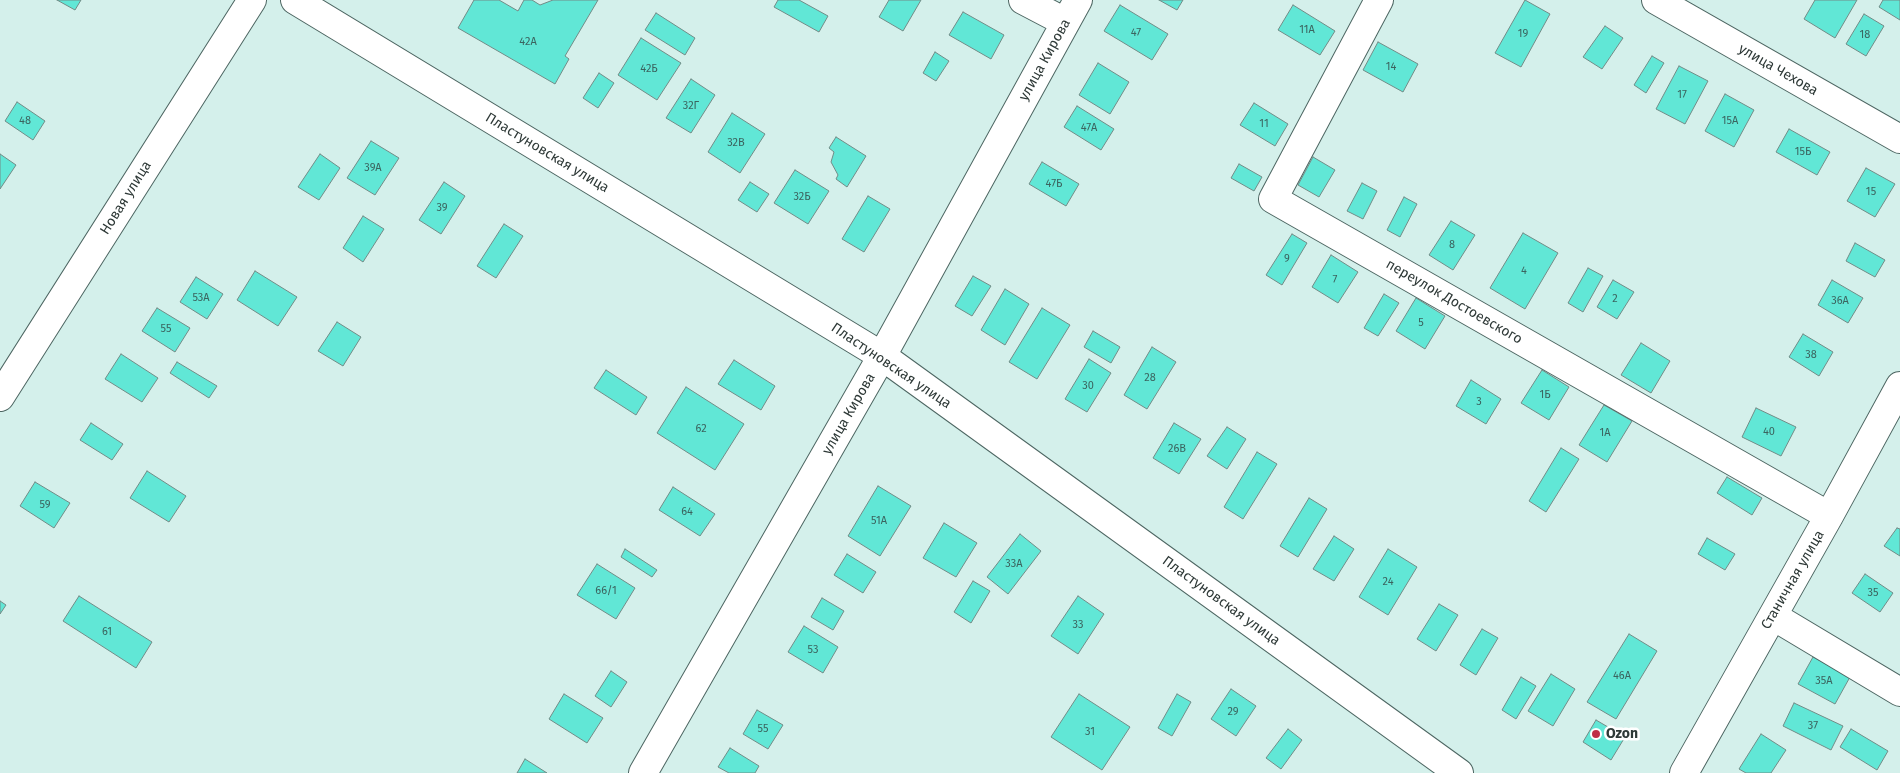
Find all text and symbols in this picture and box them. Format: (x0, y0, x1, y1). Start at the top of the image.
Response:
street label: улица Кирова (1016, 16, 1074, 104)
house number: 11А (1299, 23, 1315, 37)
house number: 47 (1131, 26, 1141, 40)
house number: 19 (1518, 27, 1528, 41)
house number: 18 (1860, 28, 1870, 42)
house number: 42А (519, 35, 537, 49)
street label: улица Чехова (1735, 40, 1821, 100)
house number: 14 (1386, 60, 1396, 74)
house number: 42Б (640, 62, 658, 76)
house number: 17 (1677, 88, 1687, 102)
house number: 32Г (683, 99, 699, 113)
street label: Пластуновская улица (482, 109, 612, 197)
house number: 48 (19, 114, 31, 128)
house number: 15А (1722, 114, 1738, 128)
house number: 11 (1259, 117, 1269, 131)
house number: 47А (1081, 121, 1097, 135)
house number: 32В (727, 136, 745, 150)
house number: 15Б (1795, 145, 1811, 159)
street label: Новая улица (97, 158, 155, 238)
house number: 39А (364, 161, 382, 175)
house number: 47Б (1046, 177, 1062, 191)
house number: 15 (1866, 185, 1876, 199)
house number: 32Б (793, 190, 811, 204)
house number: 39 (436, 201, 448, 215)
house number: 8 (1449, 238, 1455, 252)
house number: 9 (1284, 252, 1290, 266)
street label: переулок Достоевского (1383, 256, 1525, 348)
house number: 4 (1521, 264, 1527, 278)
house number: 7 (1333, 273, 1337, 287)
house number: 53А (192, 291, 210, 305)
house number: 2 (1612, 292, 1618, 306)
house number: 36А (1831, 294, 1849, 308)
house number: 5 (1418, 316, 1424, 330)
street label: Пластуновская улица (828, 320, 954, 412)
house number: 55 (161, 322, 171, 336)
house number: 38 (1805, 348, 1817, 362)
street label: улица Кирова (819, 370, 879, 458)
house number: 28 (1144, 371, 1156, 385)
house number: 30 (1082, 379, 1094, 393)
house number: 1Б (1539, 388, 1551, 402)
house number: 3 (1476, 395, 1482, 409)
house number: 62 (695, 422, 707, 436)
house number: 40 (1763, 425, 1775, 439)
house number: 1А (1599, 426, 1611, 440)
house number: 26В (1168, 442, 1186, 456)
house number: 59 (39, 498, 51, 512)
house number: 64 (681, 505, 693, 519)
house number: 51А (871, 514, 887, 528)
street label: Станичная улица (1758, 528, 1828, 632)
street label: Пластуновская улица (1159, 553, 1283, 649)
house number: 33А (1005, 557, 1023, 571)
house number: 24 (1383, 575, 1393, 589)
house number: 66/1 (595, 584, 617, 598)
house number: 35 (1868, 586, 1878, 600)
house number: 33 (1073, 618, 1083, 632)
house number: 61 (102, 625, 112, 639)
house number: 53 (808, 643, 818, 657)
house number: 46А (1613, 669, 1631, 683)
house number: 35А (1815, 674, 1833, 688)
house number: 29 (1227, 705, 1239, 719)
house number: 37 (1808, 719, 1818, 733)
house number: 55 (758, 722, 768, 736)
house number: 31 (1085, 725, 1095, 739)
place label: Ozon (1606, 726, 1638, 742)
marker: Ozon (1590, 728, 1602, 740)

